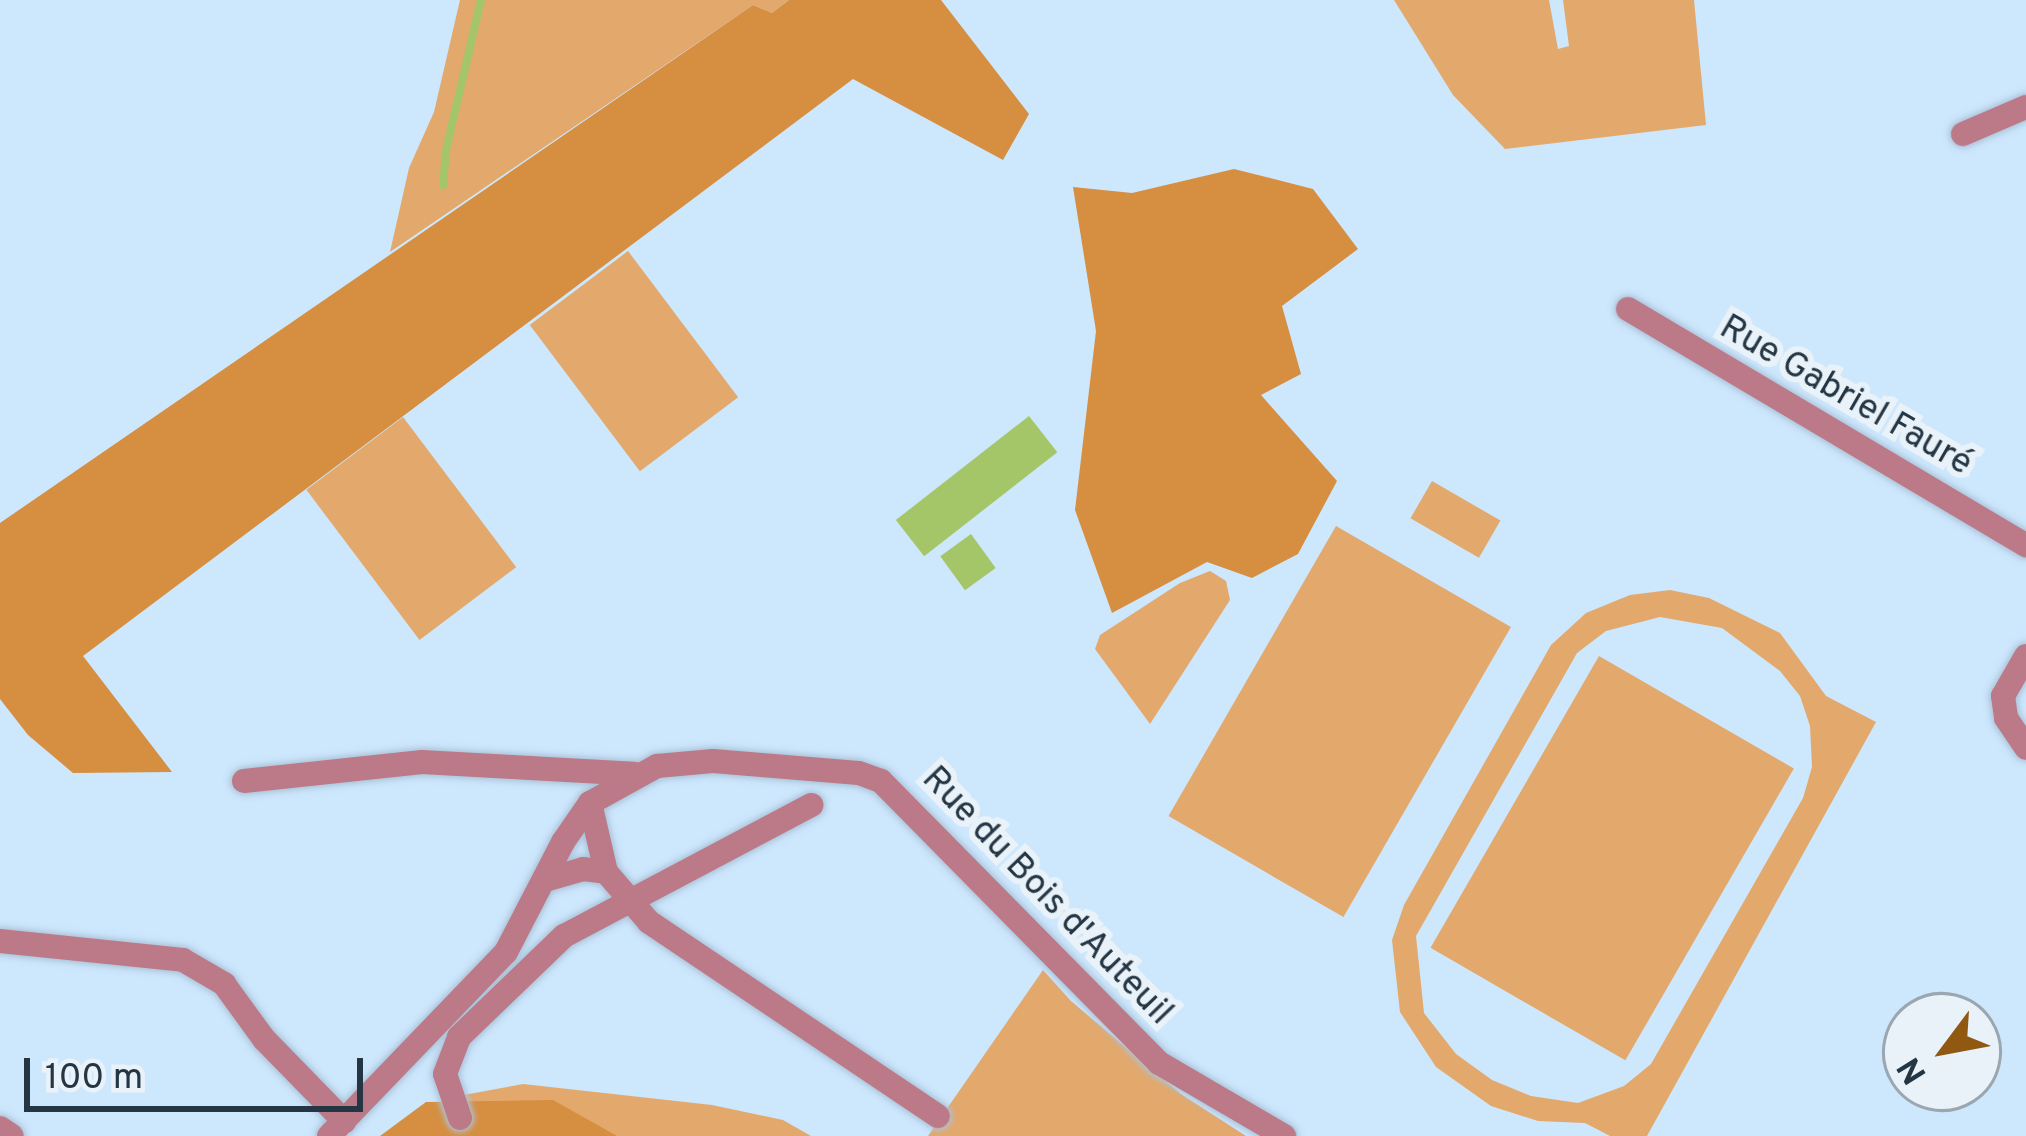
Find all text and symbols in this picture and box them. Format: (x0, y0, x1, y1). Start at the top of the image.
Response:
street label: Rue Gabriel Fauré (1711, 307, 1979, 487)
street label: Rue du Bois d'Auteuil (911, 759, 1181, 1035)
north arrow (1882, 992, 2002, 1112)
scale bar (30, 1034, 369, 1108)
text: N (1890, 1048, 1938, 1091)
text: 100 m (45, 1056, 143, 1102)

